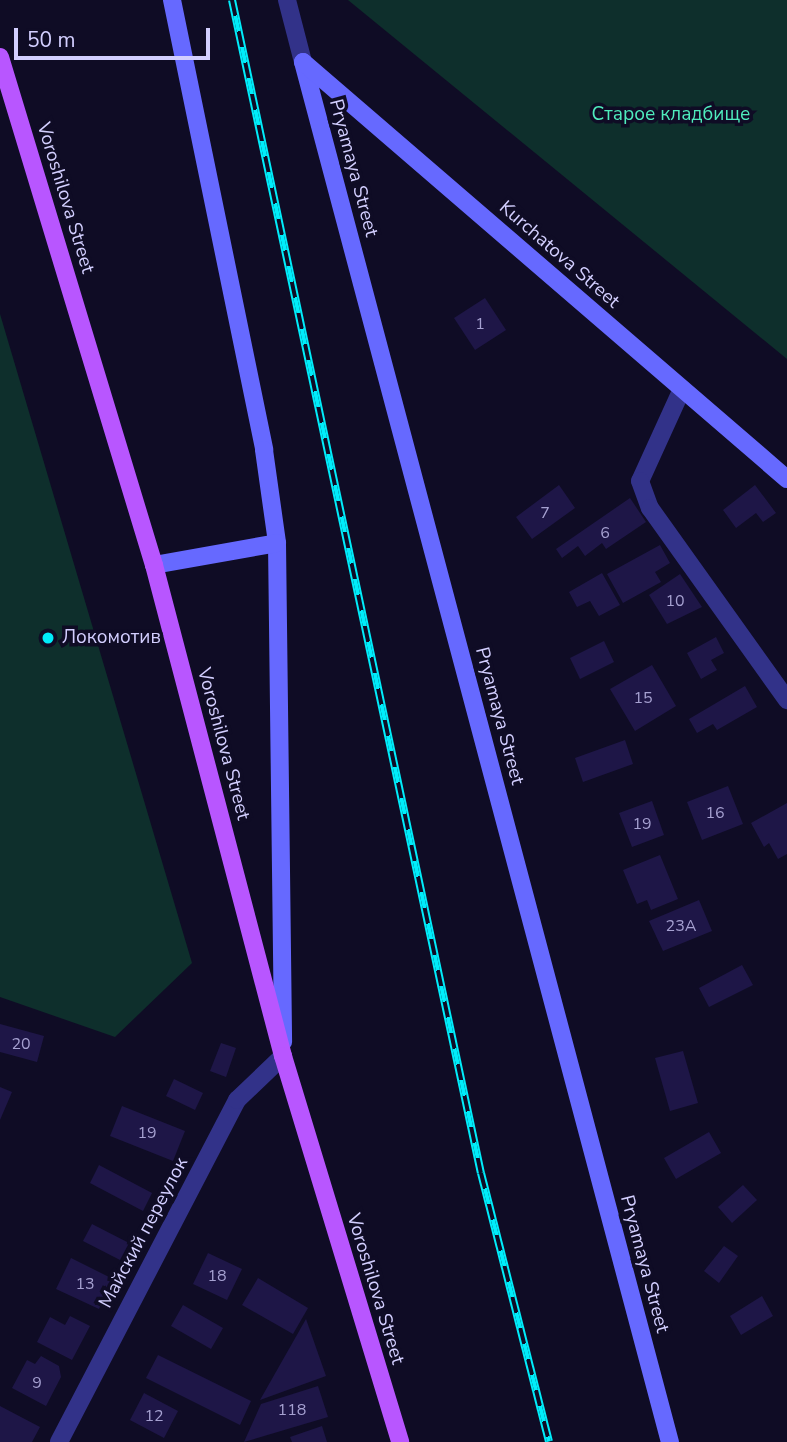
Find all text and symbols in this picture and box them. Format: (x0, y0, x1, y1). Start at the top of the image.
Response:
scale bar (18, 14, 214, 58)
text: 50 m (27, 26, 76, 54)
street label: Pryamaya Street (324, 97, 382, 239)
park label: Старое кладбище (592, 104, 750, 126)
street label: Voroshilova Street (31, 120, 99, 276)
street label: Kurchatova Street (494, 197, 624, 313)
house number: 1 (475, 314, 485, 334)
house number: 7 (540, 503, 550, 523)
house number: 6 (600, 523, 610, 543)
house number: 10 (665, 591, 685, 611)
place label: Локомотив (62, 627, 161, 649)
marker: Локомотив (40, 630, 56, 646)
street label: Pryamaya Street (470, 645, 528, 787)
street label: Voroshilova Street (192, 665, 254, 823)
house number: 15 (633, 688, 653, 708)
house number: 16 (705, 803, 725, 823)
house number: 19 (632, 814, 652, 834)
house number: 23А (666, 916, 696, 936)
house number: 20 (11, 1034, 31, 1054)
house number: 19 (137, 1123, 157, 1143)
street label: Майский переулок (95, 1154, 193, 1312)
street label: Pryamaya Street (615, 1193, 673, 1335)
street label: Voroshilova Street (341, 1211, 409, 1367)
house number: 18 (207, 1266, 227, 1286)
house number: 13 (75, 1274, 95, 1294)
house number: 9 (32, 1373, 42, 1393)
house number: 118 (278, 1400, 306, 1420)
house number: 12 (144, 1406, 164, 1426)

